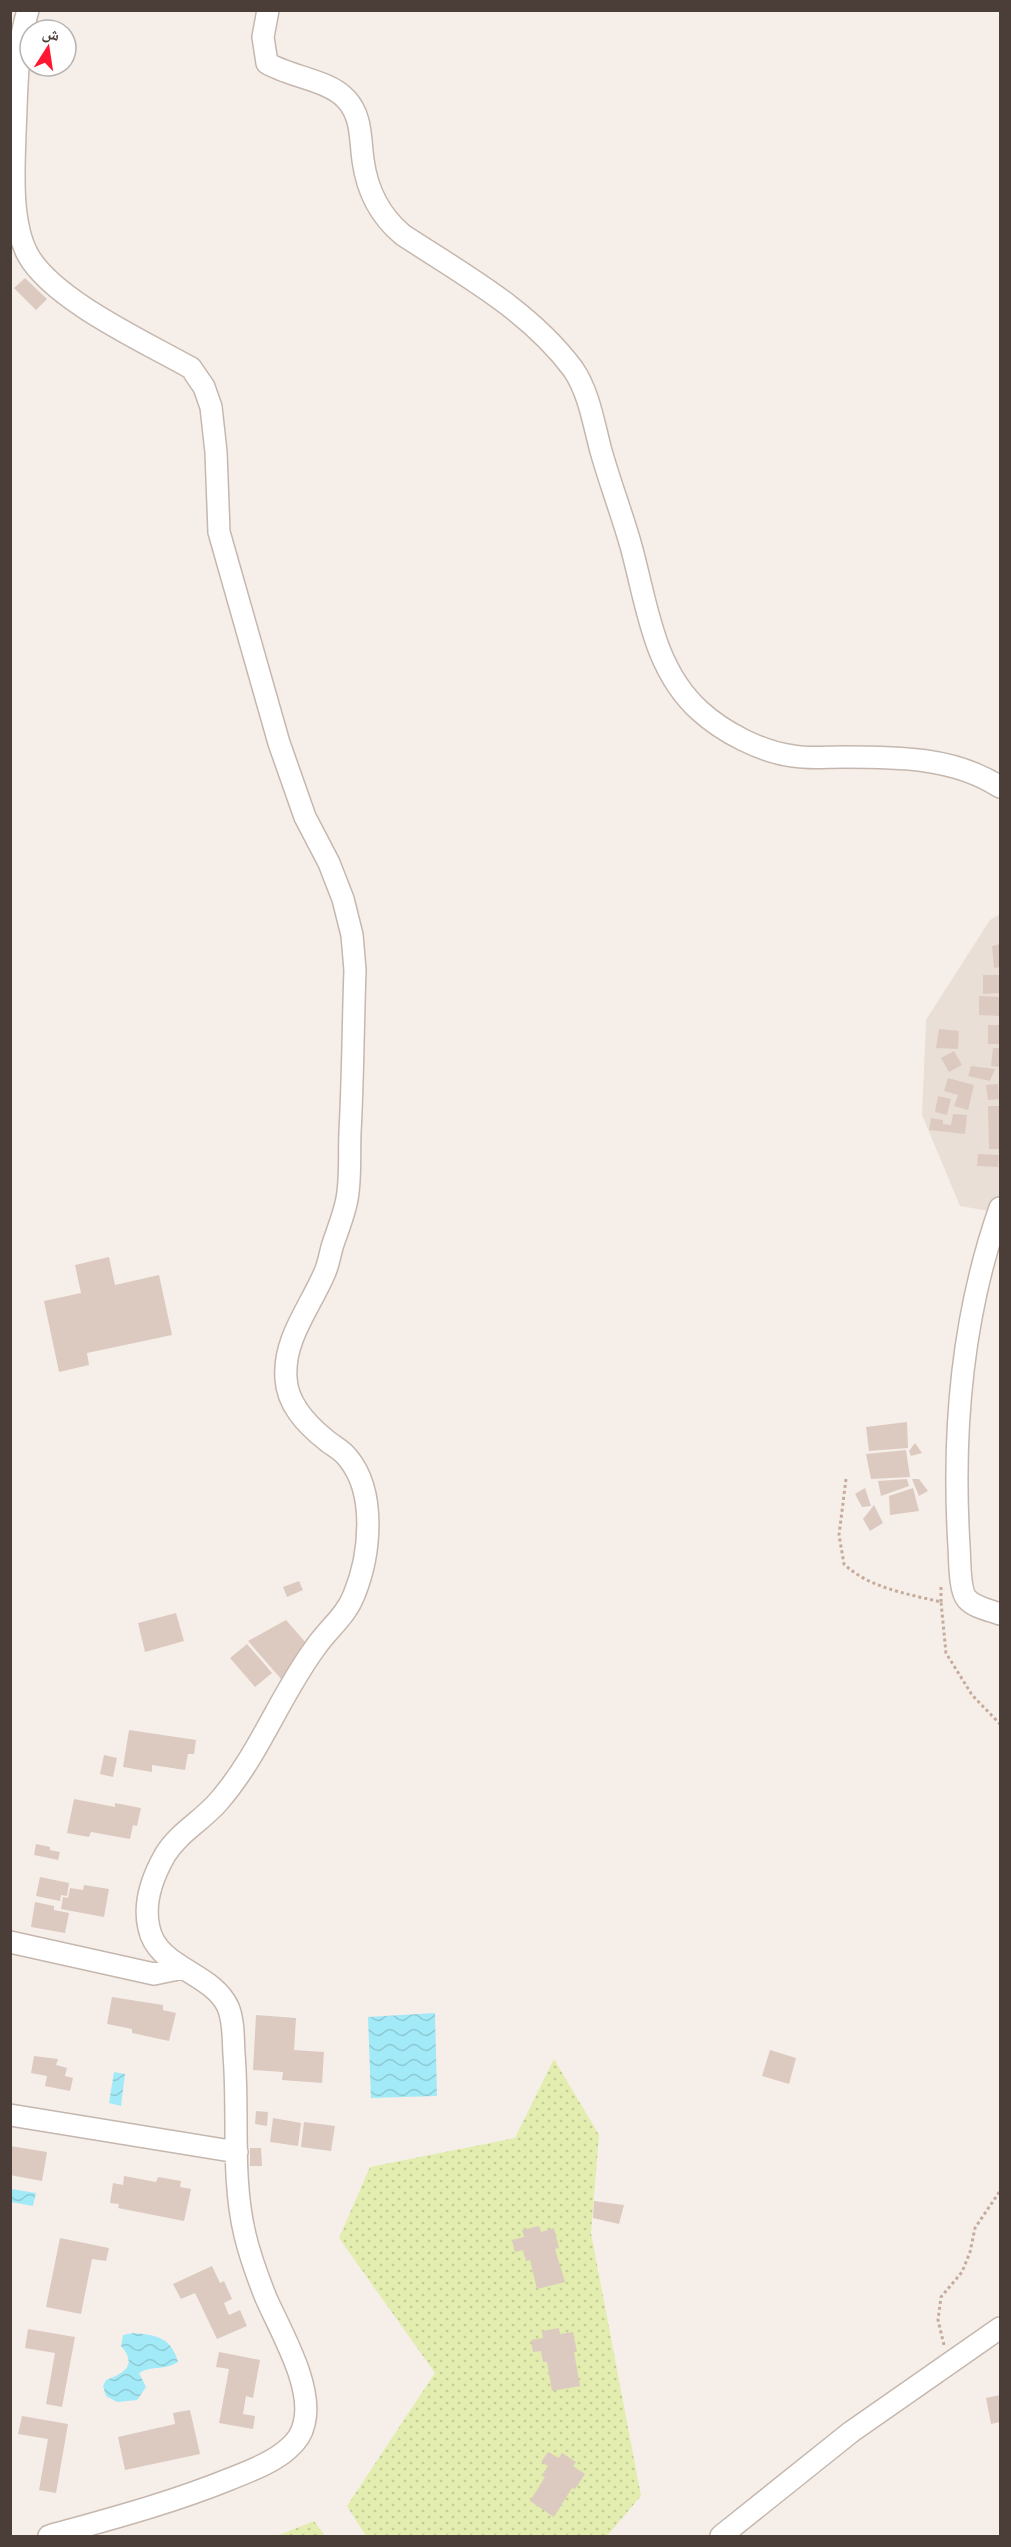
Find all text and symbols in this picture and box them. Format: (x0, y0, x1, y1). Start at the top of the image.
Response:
north arrow (18, 18, 78, 78)
text: ش (41, 22, 62, 45)

